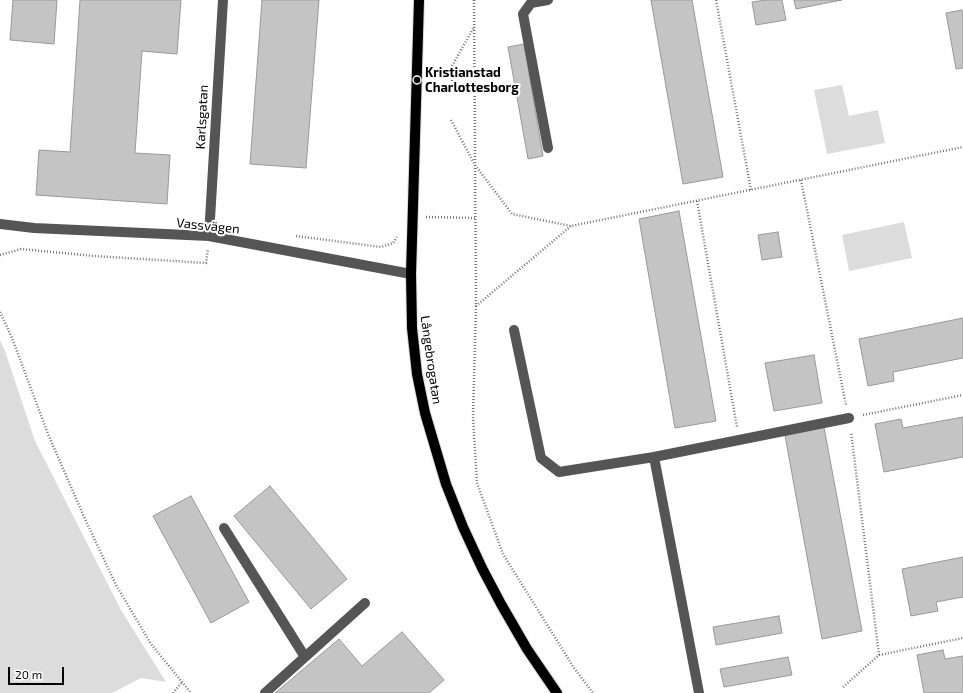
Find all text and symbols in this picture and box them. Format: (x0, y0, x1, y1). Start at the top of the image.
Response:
place label: Kristianstad Charlottesborg (425, 65, 519, 96)
marker: Kristianstad Charlottesborg (412, 75, 422, 85)
street label: Karlsgatan (193, 84, 211, 150)
street label: Vassvägen (176, 215, 240, 237)
street label: Långebrogatan (417, 315, 445, 405)
scale bar (10, 659, 66, 685)
text: 20 m (15, 667, 42, 681)

